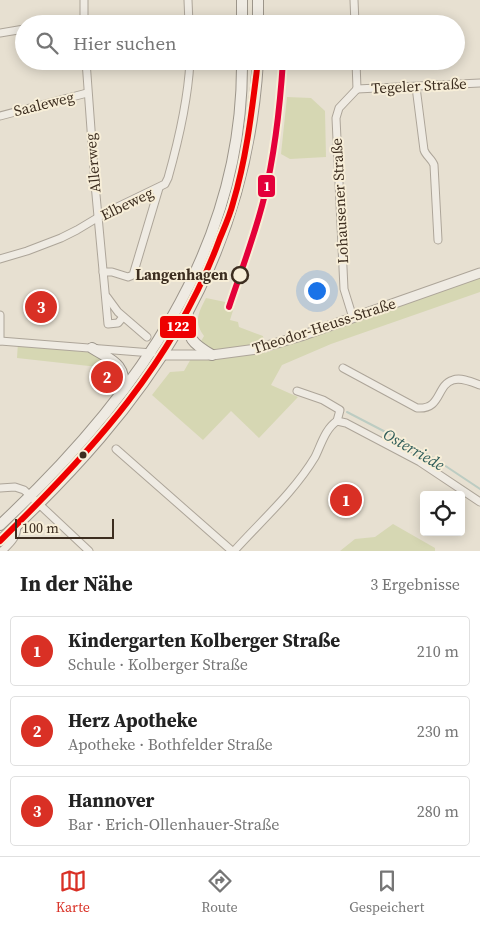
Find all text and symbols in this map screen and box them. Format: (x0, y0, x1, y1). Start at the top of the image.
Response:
search box (15, 15, 465, 70)
icon: search (33, 29, 61, 57)
text: Hier suchen (73, 30, 177, 56)
street label: Tegeler Straße (371, 72, 468, 98)
street label: Saaleweg (11, 86, 76, 121)
street label: Allerweg (79, 132, 106, 194)
street label: Lohausener Straße (326, 137, 353, 264)
line badge: 1 (257, 174, 276, 198)
text: 1 (263, 176, 271, 196)
street label: Elbeweg (97, 182, 157, 225)
place label: Langenhagen (135, 264, 228, 285)
marker: Langenhagen (231, 266, 249, 284)
your location (304, 278, 330, 304)
pin: 3 (25, 288, 57, 326)
street label: Theodor-Heuss-Straße (249, 292, 399, 359)
line badge: 122 (159, 315, 197, 339)
text: 122 (167, 316, 190, 336)
pin: 2 (91, 358, 123, 396)
water label: Osterriede (379, 423, 449, 476)
unlabelled marker (78, 450, 88, 460)
pin: 1 (330, 481, 362, 519)
map controls (420, 491, 465, 536)
button: locate (420, 491, 465, 536)
scale bar (15, 516, 114, 539)
text: 100 m (22, 518, 59, 538)
text: In der Nähe (20, 569, 133, 598)
text: 3 Ergebnisse (370, 573, 460, 595)
text: Kindergarten Kolberger Straße (68, 627, 340, 653)
text: 1 (33, 640, 41, 662)
text: 210 m (417, 640, 459, 662)
text: Schule · Kolberger Straße (68, 653, 248, 675)
text: Herz Apotheke (68, 707, 197, 733)
text: 2 (33, 720, 41, 742)
text: 230 m (417, 720, 459, 742)
text: Apotheke · Bothfelder Straße (68, 733, 273, 755)
text: Hannover (68, 787, 154, 813)
text: 3 (33, 800, 41, 822)
text: 280 m (417, 800, 459, 822)
text: Bar · Erich-Ollenhauer-Straße (68, 813, 279, 835)
tab: Karte (56, 867, 90, 917)
tab: Route (201, 867, 238, 917)
tab: Gespeichert (349, 867, 424, 917)

